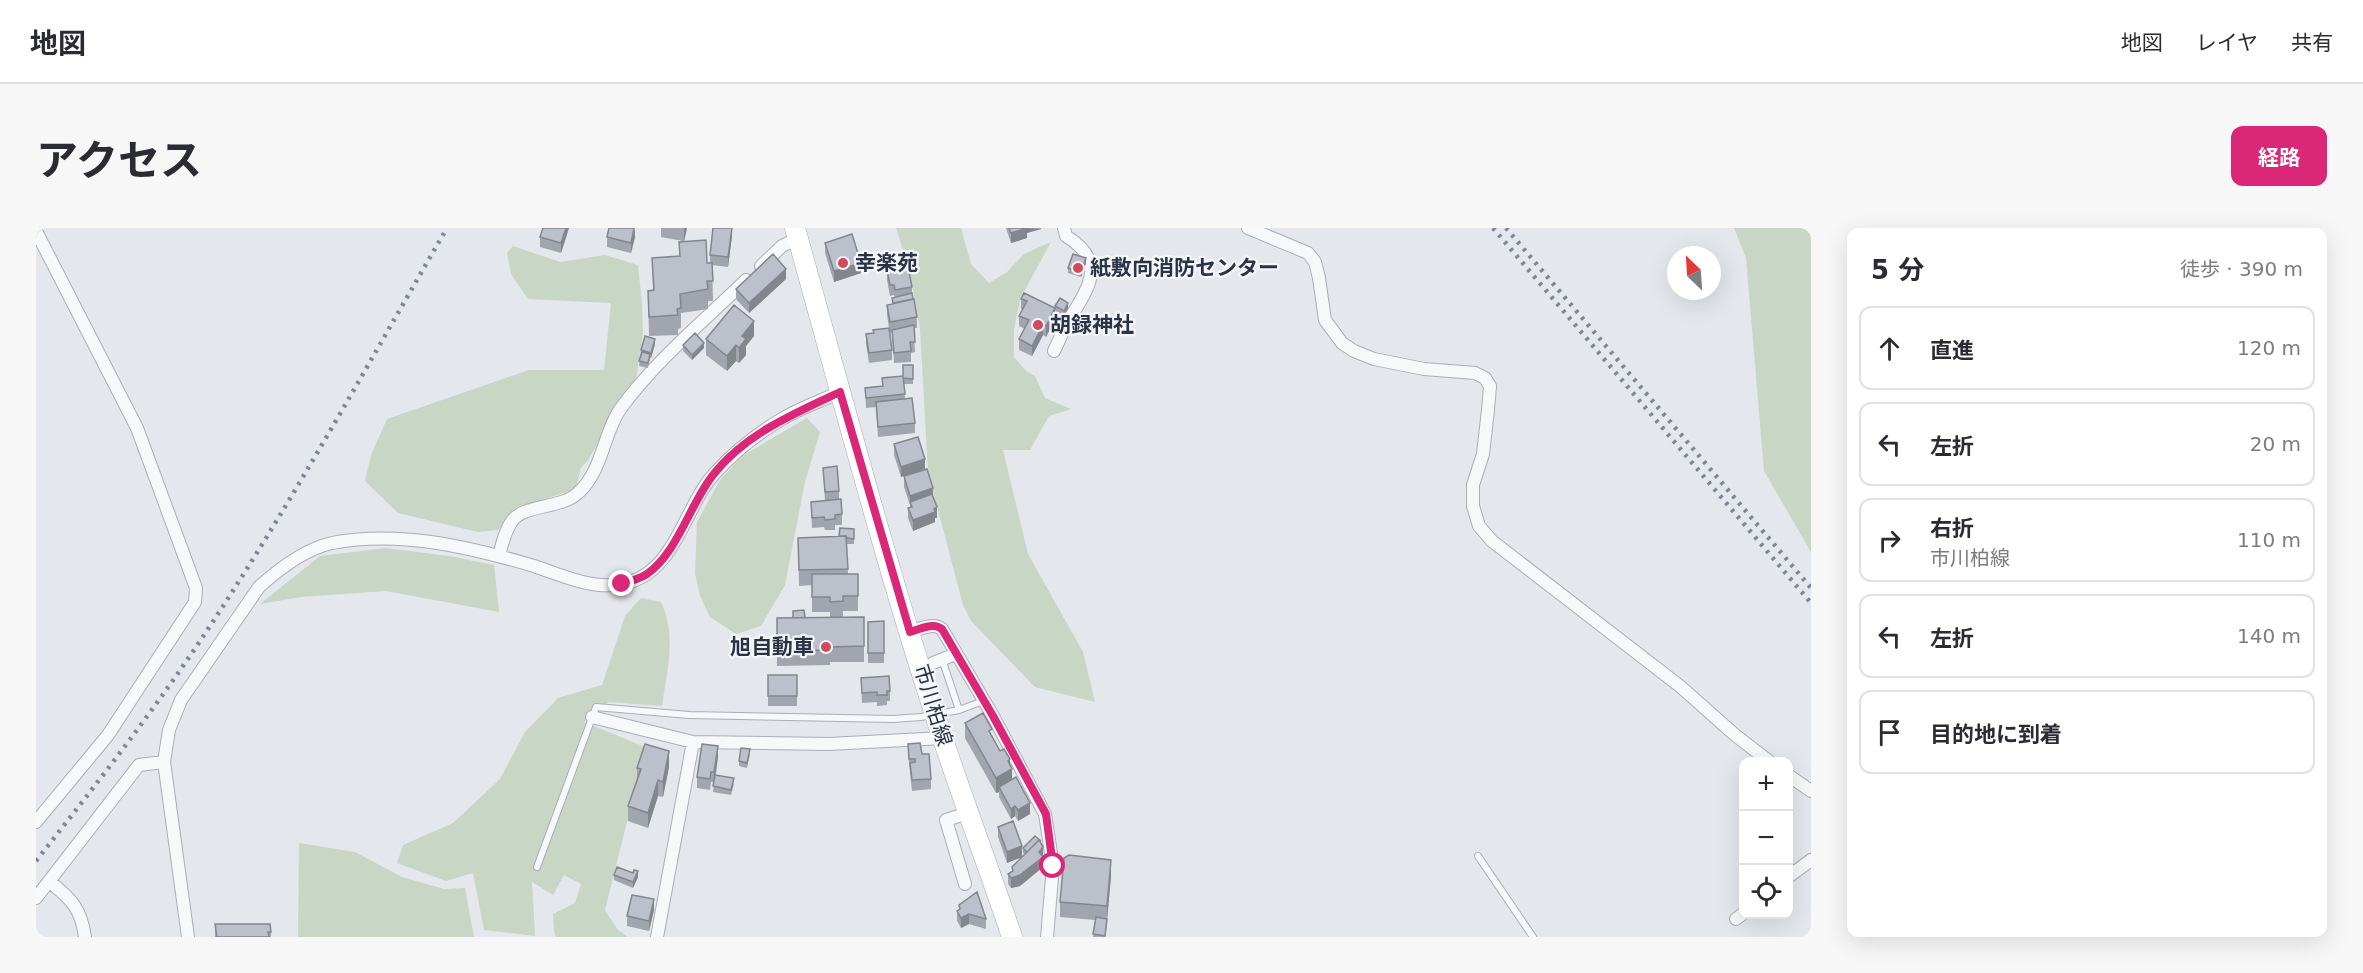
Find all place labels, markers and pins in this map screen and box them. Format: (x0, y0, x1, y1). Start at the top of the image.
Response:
place label: 幸楽苑 (855, 251, 918, 275)
marker: 幸楽苑 (836, 256, 850, 270)
place label: 紙敷向消防センター (1090, 256, 1279, 280)
marker: 紙敷向消防センター (1071, 261, 1085, 275)
place label: 胡録神社 (1050, 313, 1134, 337)
marker: 胡録神社 (1031, 318, 1045, 332)
place label: 旭自動車 (730, 635, 814, 659)
marker: 旭自動車 (819, 640, 833, 654)

